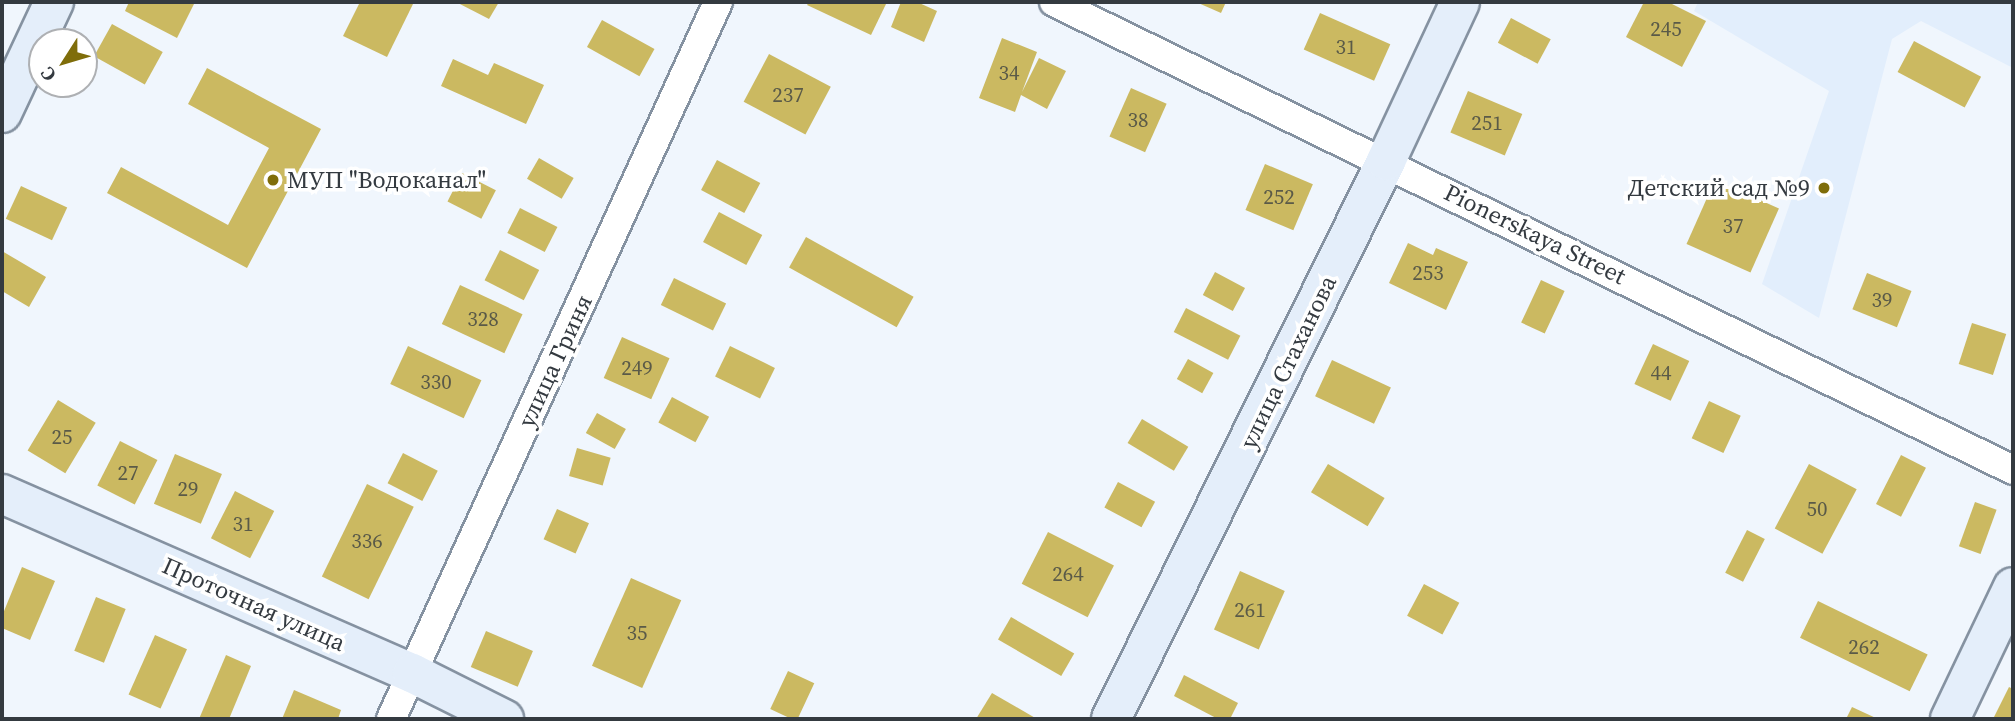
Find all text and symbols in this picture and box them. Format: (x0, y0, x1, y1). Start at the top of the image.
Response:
house number: 245 (1650, 16, 1682, 42)
north arrow (28, 28, 98, 98)
house number: 31 (1336, 34, 1356, 60)
house number: 34 (999, 60, 1019, 86)
text: С (34, 62, 62, 87)
house number: 237 (772, 82, 804, 108)
house number: 38 (1128, 107, 1148, 133)
house number: 251 (1471, 110, 1503, 136)
place label: МУП "Водоканал" (287, 166, 486, 194)
marker: МУП "Водоканал" (265, 172, 281, 188)
place label: Детский сад №9 (1628, 174, 1810, 202)
street label: Pionerskaya Street (1440, 178, 1630, 290)
marker: Детский сад №9 (1816, 180, 1832, 196)
house number: 252 (1263, 184, 1295, 210)
house number: 37 (1723, 213, 1743, 239)
house number: 253 (1412, 260, 1444, 286)
street label: улица Стаханова (1234, 271, 1342, 453)
house number: 39 (1872, 287, 1892, 313)
street label: улица Гриня (512, 290, 598, 432)
house number: 328 (467, 306, 499, 332)
house number: 249 (621, 355, 653, 381)
house number: 44 (1651, 360, 1671, 386)
house number: 330 (420, 369, 452, 395)
house number: 25 (52, 424, 72, 450)
house number: 27 (118, 460, 138, 486)
house number: 29 (178, 476, 198, 502)
house number: 50 (1807, 496, 1827, 522)
house number: 31 (233, 511, 253, 537)
house number: 336 (351, 528, 383, 554)
street label: Проточная улица (158, 551, 350, 657)
house number: 264 (1052, 561, 1084, 587)
house number: 261 (1234, 597, 1266, 623)
house number: 35 (627, 620, 647, 646)
house number: 262 (1848, 634, 1880, 660)

